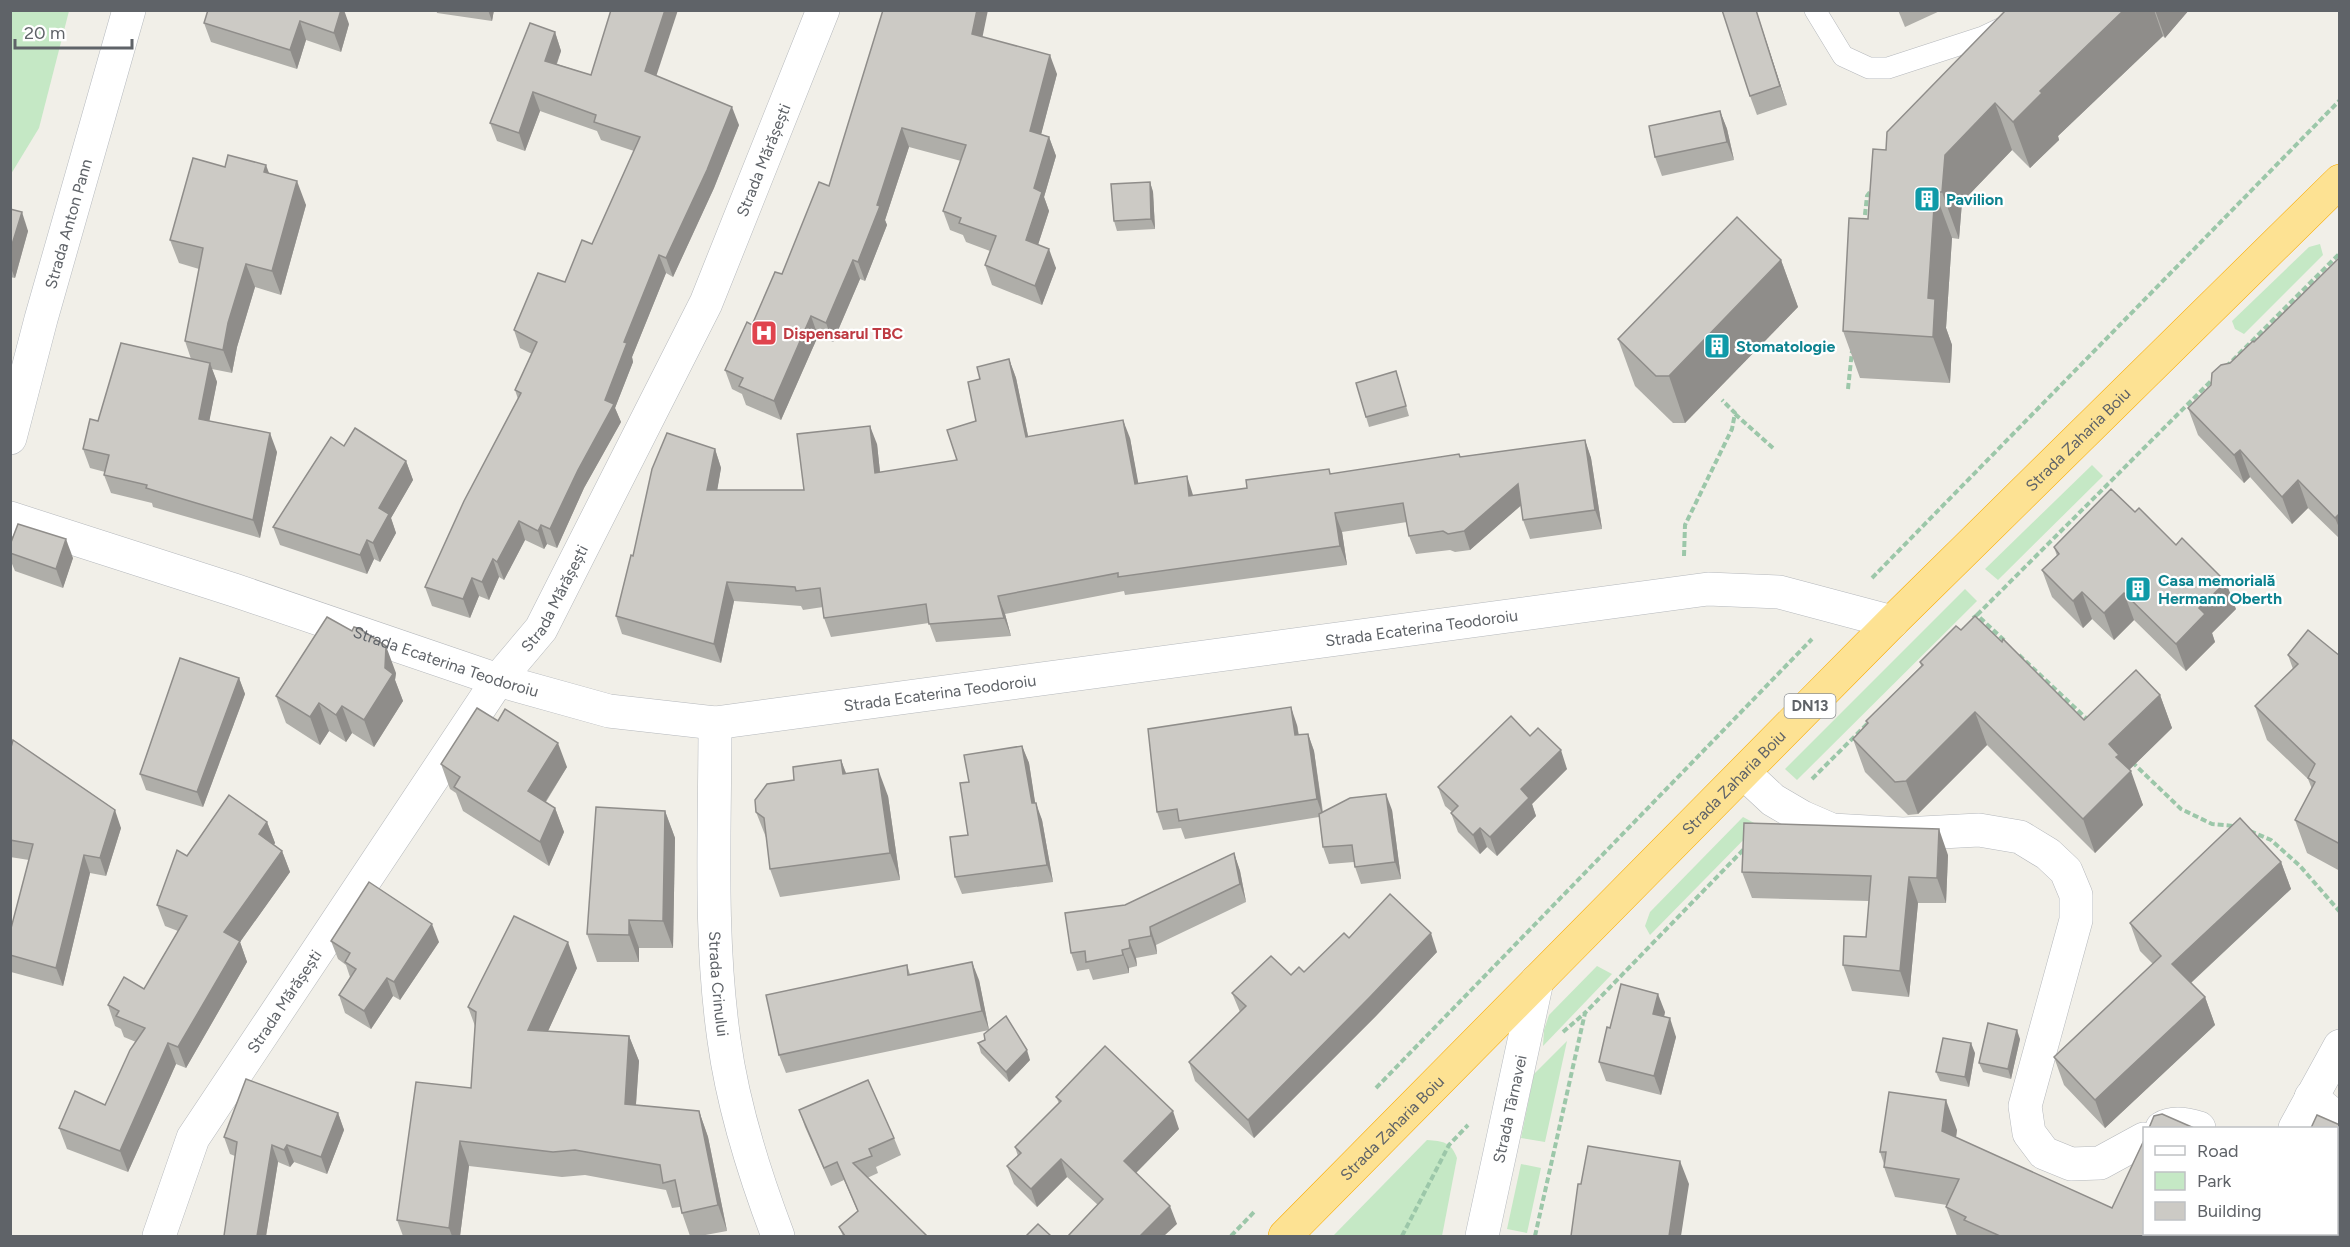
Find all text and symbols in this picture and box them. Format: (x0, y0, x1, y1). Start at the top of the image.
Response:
scale bar (15, 12, 132, 50)
text: 20 m (24, 22, 65, 44)
street label: Strada Mărășești (732, 101, 794, 219)
street label: Strada Anton Pann (41, 157, 96, 291)
building icon: Pavilion (1912, 184, 1942, 214)
place label: Pavilion (1946, 190, 2003, 209)
hospital icon: Dispensarul TBC (749, 318, 779, 348)
place label: Dispensarul TBC (783, 324, 903, 343)
building icon: Stomatologie (1702, 331, 1732, 361)
place label: Stomatologie (1736, 337, 1835, 356)
street label: Strada Zaharia Boiu (2021, 383, 2134, 495)
street label: Strada Mărășești (517, 542, 592, 655)
place label: Casa memorială Hermann Oberth (2158, 571, 2282, 608)
building icon: Casa memorială Hermann Oberth (2123, 574, 2153, 604)
street label: Strada Ecaterina Teodoroiu (1324, 605, 1519, 650)
street label: Strada Ecaterina Teodoroiu (351, 622, 541, 700)
street label: Strada Ecaterina Teodoroiu (842, 670, 1037, 715)
road number: DN13 (1784, 694, 1836, 718)
street label: Strada Zaharia Boiu (1678, 726, 1789, 839)
street label: Strada Crinului (705, 931, 733, 1038)
street label: Strada Mărășești (243, 946, 325, 1056)
street label: Strada Târnavei (1489, 1053, 1530, 1165)
street label: Strada Zaharia Boiu (1336, 1072, 1448, 1184)
legend (2143, 1127, 2338, 1235)
text: Road (2197, 1140, 2238, 1162)
text: Park (2197, 1170, 2232, 1192)
text: Building (2197, 1200, 2262, 1222)

